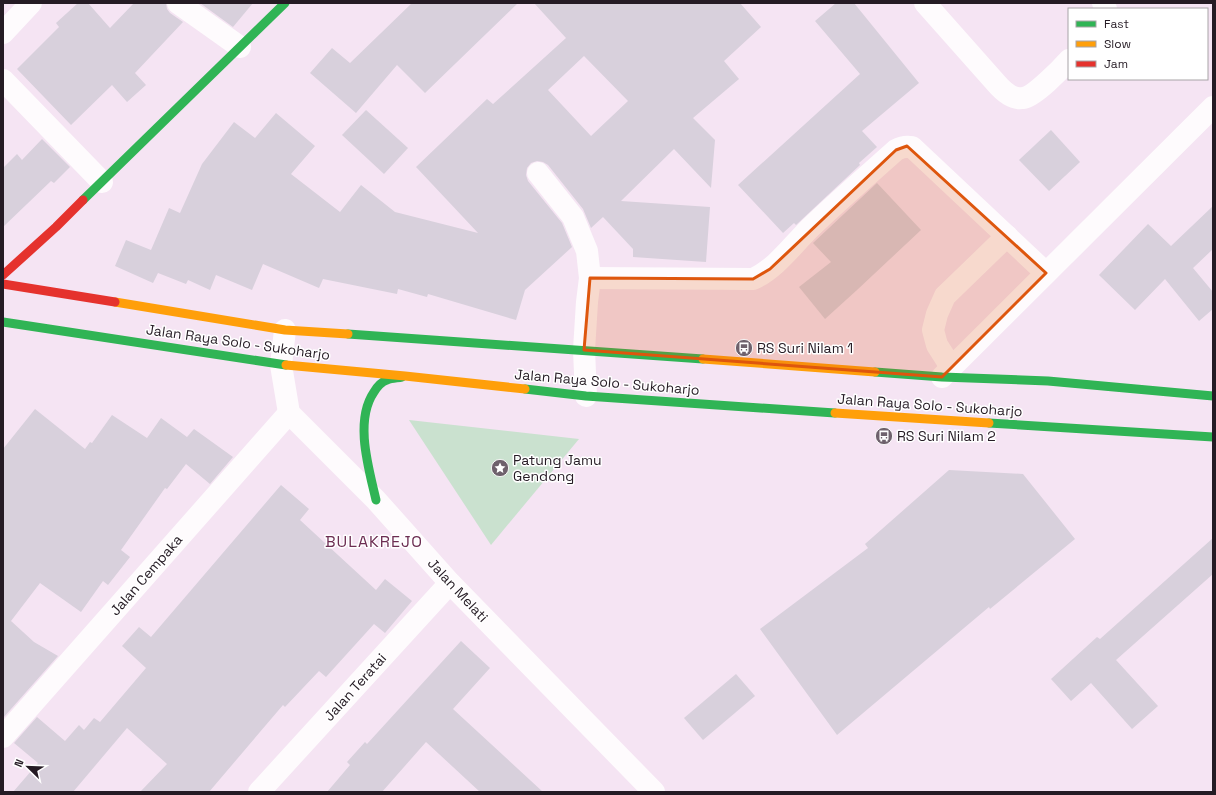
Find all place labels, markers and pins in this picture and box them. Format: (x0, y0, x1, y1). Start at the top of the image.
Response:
bus stop icon: RS Suri Nilam 1 (734, 338, 754, 358)
place label: RS Suri Nilam 1 (757, 339, 853, 357)
bus stop icon: RS Suri Nilam 2 (874, 426, 894, 446)
place label: RS Suri Nilam 2 (897, 427, 996, 445)
place label: Patung Jamu Gendong (513, 451, 602, 485)
place icon: Patung Jamu Gendong (490, 458, 510, 478)

